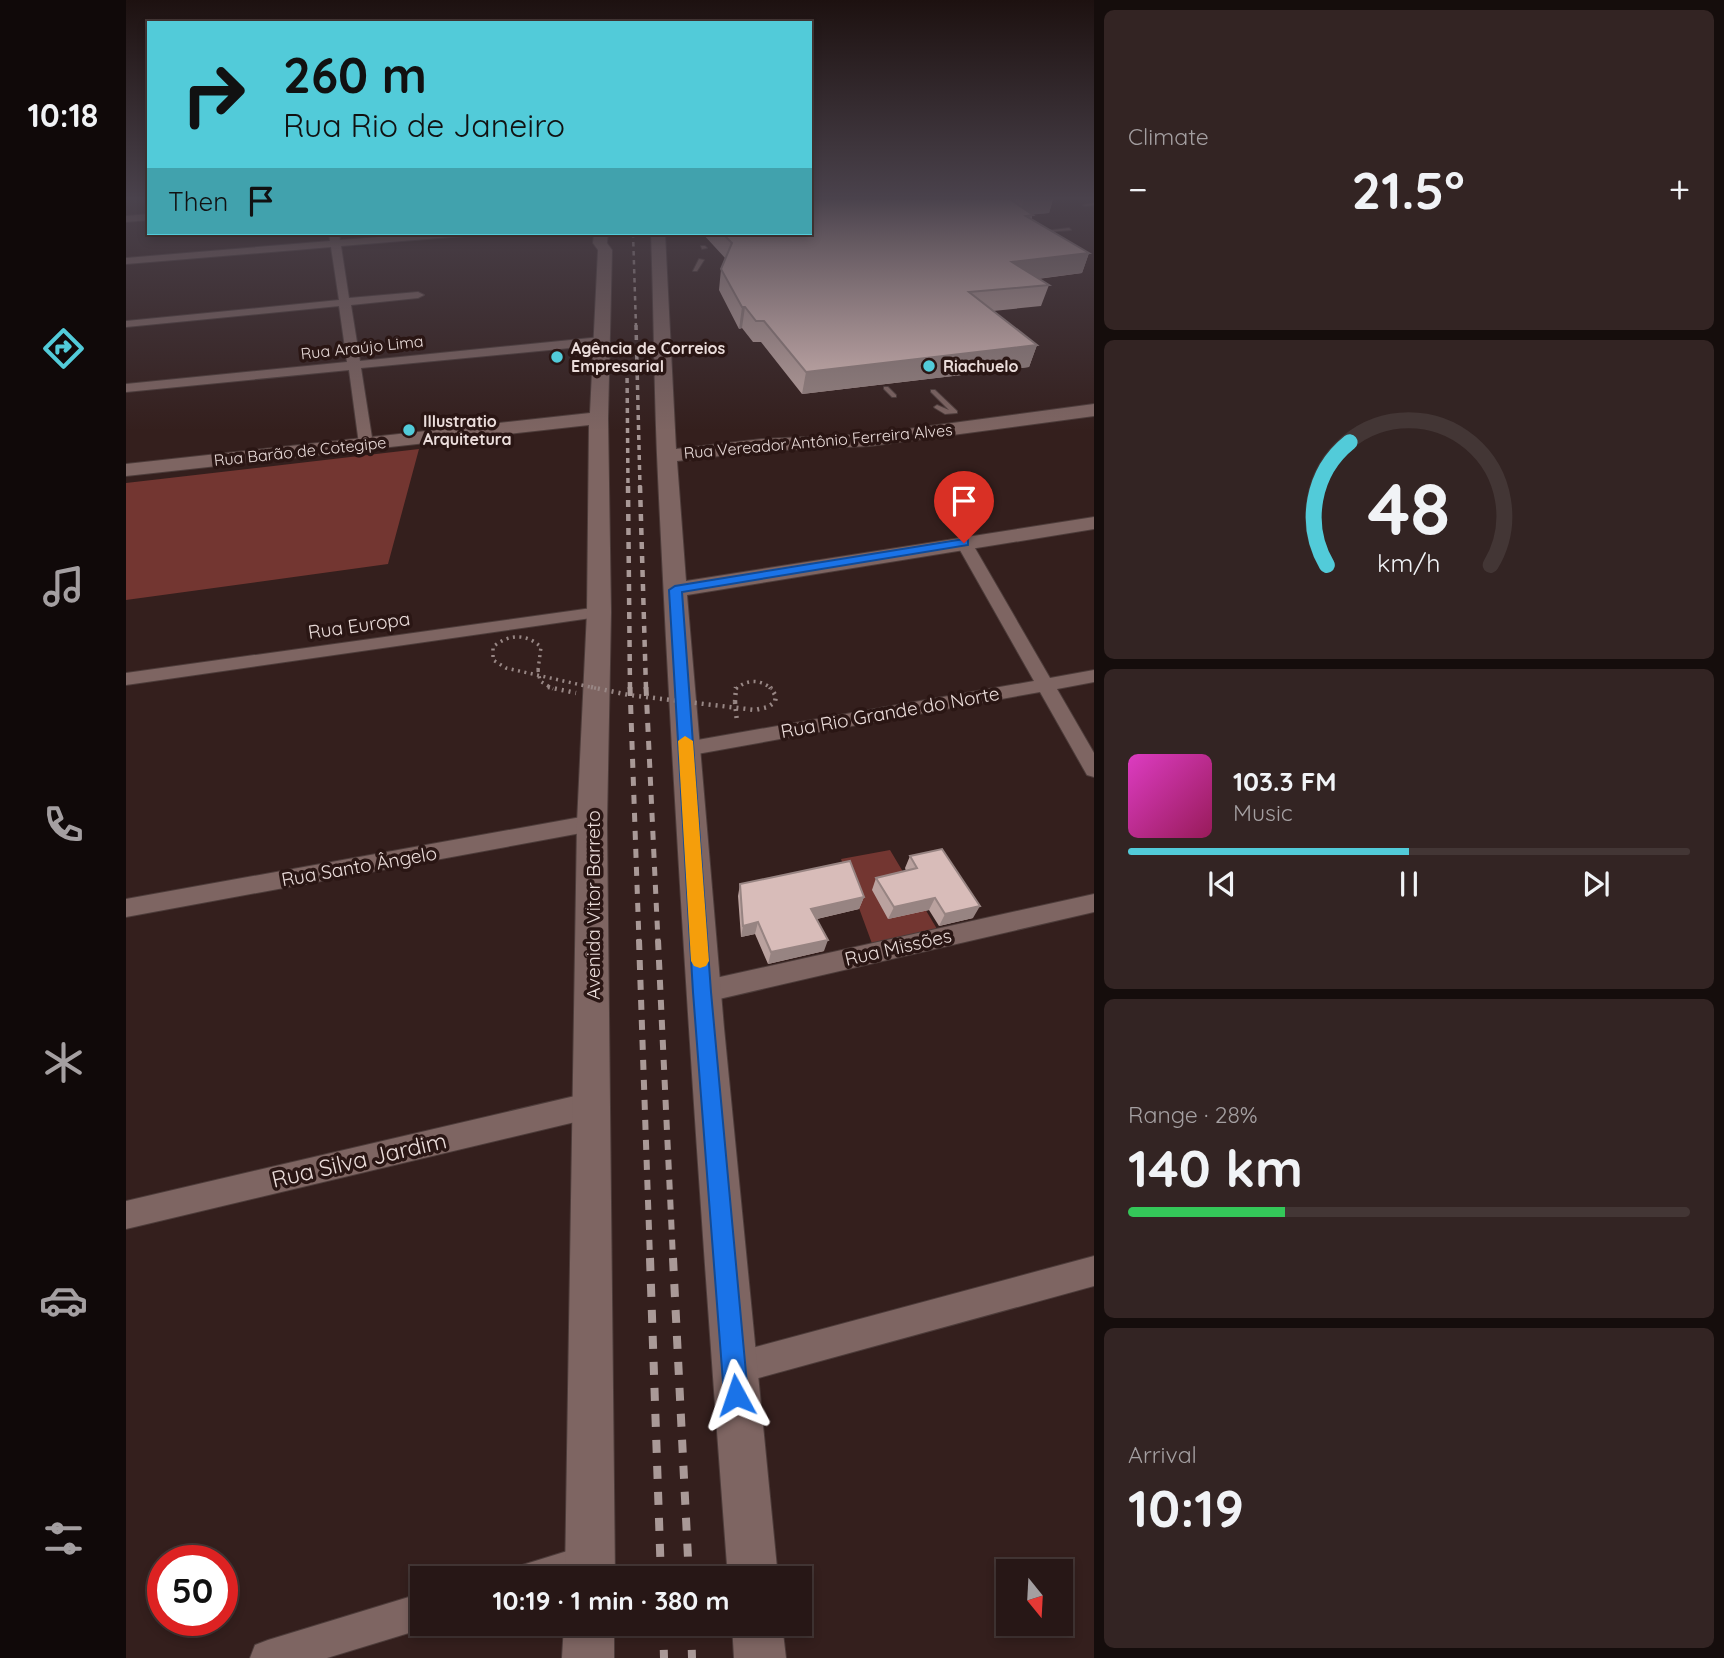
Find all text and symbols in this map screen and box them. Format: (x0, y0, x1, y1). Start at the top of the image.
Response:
text: 260 m (283, 44, 427, 105)
icon: right (168, 49, 259, 140)
text: 10:18 (28, 95, 98, 135)
text: Rua Rio de Janeiro (283, 105, 565, 145)
text: Climate (1128, 122, 1209, 151)
text: 21.5° (1352, 157, 1465, 222)
text: − (1128, 165, 1148, 213)
text: + (1669, 165, 1690, 213)
icon: arrive (242, 182, 280, 220)
text: Then (168, 185, 228, 218)
icon: directions (39, 324, 88, 373)
street label: Rua Araújo Lima (300, 331, 424, 363)
place label: Agência de Correios Empresarial (571, 338, 725, 376)
marker: Agência de Correios Empresarial (549, 349, 565, 365)
place label: Riachuelo (943, 356, 1019, 376)
marker: Riachuelo (921, 358, 937, 374)
place label: Illustratio Arquitetura (423, 411, 512, 449)
street label: Rua Vereador Antônio Ferreira Alves (683, 419, 953, 463)
marker: Illustratio Arquitetura (401, 422, 417, 438)
street label: Rua Barão de Cotegipe (213, 432, 387, 470)
text: 48 (1368, 463, 1450, 554)
pin (934, 471, 994, 543)
icon: arrive (945, 482, 983, 520)
text: km/h (1377, 547, 1441, 578)
icon: music (39, 562, 88, 611)
street label: Rua Europa (306, 606, 412, 644)
street label: Rua Rio Grande do Norte (779, 681, 1001, 743)
text: 103.3 FM (1233, 765, 1337, 798)
text: Music (1233, 798, 1293, 827)
icon: phone (39, 800, 88, 849)
street label: Avenida Vitor Barreto (581, 810, 605, 1000)
street label: Rua Santo Ângelo (279, 841, 439, 891)
icon: previous (1203, 865, 1241, 903)
icon: pause (1390, 865, 1428, 903)
icon: next (1577, 865, 1615, 903)
street label: Rua Missões (842, 923, 954, 971)
icon: climate (39, 1038, 88, 1087)
text: Range · 28% (1128, 1100, 1258, 1129)
street label: Rua Silva Jardim (269, 1125, 449, 1194)
text: 140 km (1128, 1135, 1303, 1200)
icon: car (39, 1276, 88, 1325)
position arrow (699, 1358, 773, 1432)
text: Arrival (1128, 1440, 1197, 1469)
text: 10:19 (1128, 1475, 1244, 1540)
icon: filters (39, 1514, 88, 1563)
speed limit sign: 50 (147, 1545, 238, 1636)
north arrow (996, 1559, 1073, 1636)
map controls (996, 1559, 1073, 1636)
text: 10:19 · 1 min · 380 m (492, 1584, 730, 1617)

